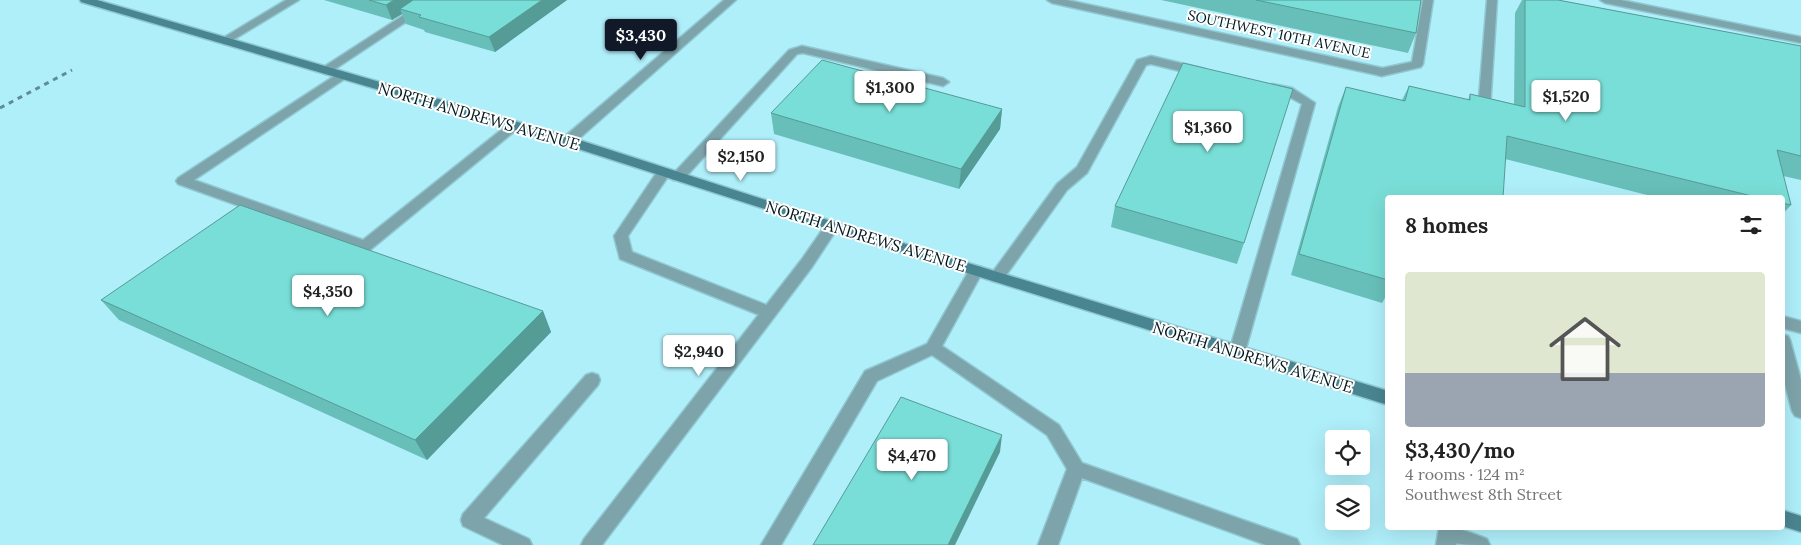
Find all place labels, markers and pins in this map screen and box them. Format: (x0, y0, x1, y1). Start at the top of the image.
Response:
pin: $3,430 (600, 18, 682, 61)
pin: $1,300 (849, 70, 931, 113)
pin: $1,520 (1525, 80, 1607, 122)
pin: $1,360 (1167, 110, 1249, 153)
pin: $2,150 (700, 140, 782, 182)
pin: $4,350 (287, 274, 369, 317)
pin: $2,940 (658, 334, 740, 377)
pin: $4,470 (871, 438, 953, 481)

